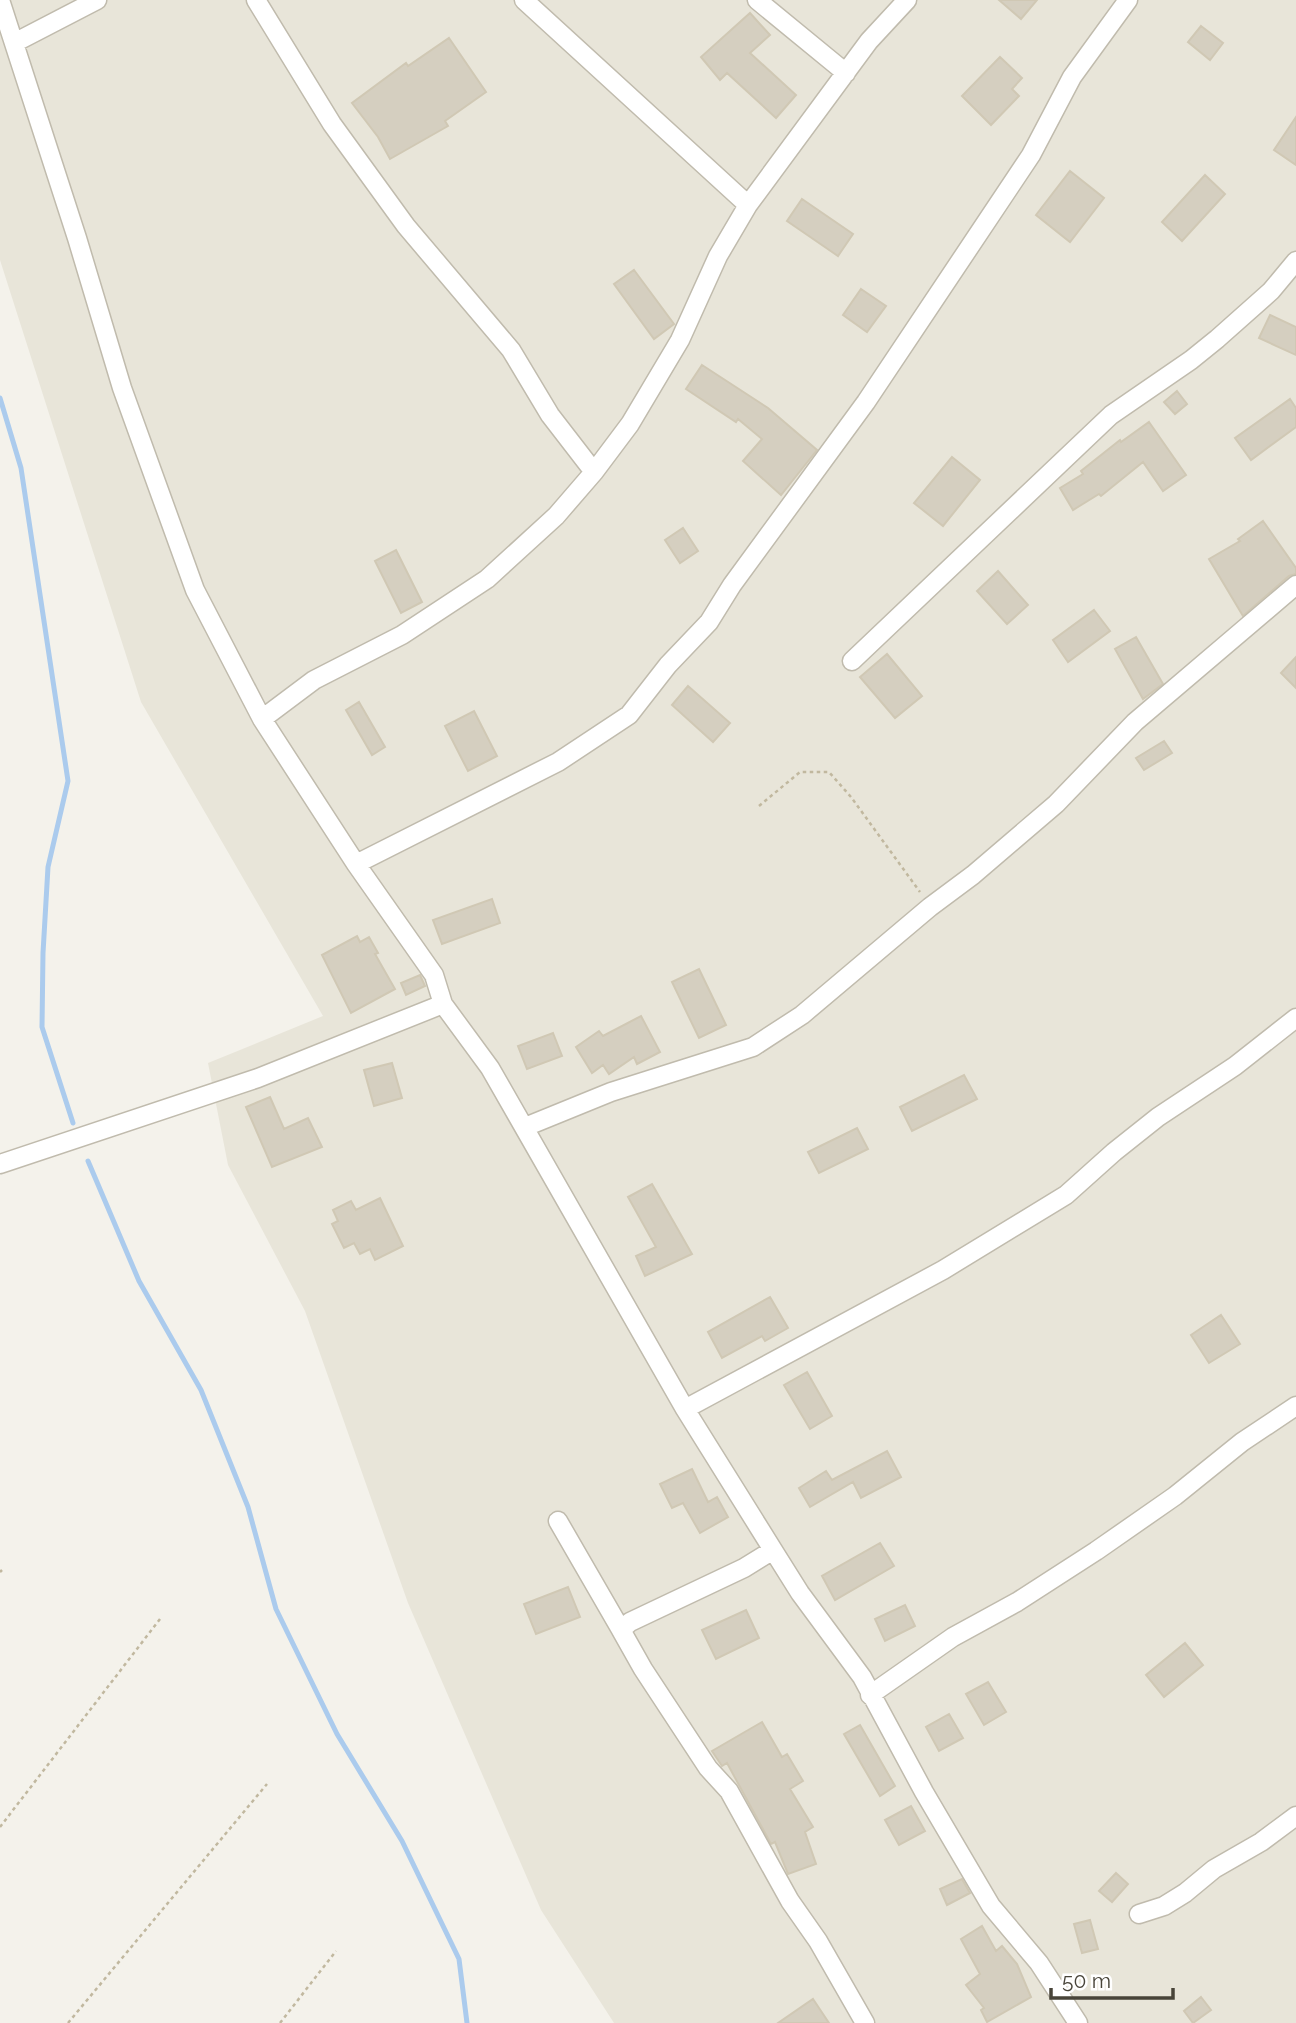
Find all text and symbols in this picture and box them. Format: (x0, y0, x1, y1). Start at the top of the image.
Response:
scale bar (1051, 1956, 1174, 2000)
text: 50 m (1062, 1968, 1111, 1993)

